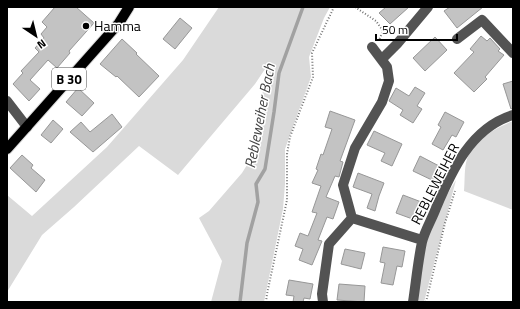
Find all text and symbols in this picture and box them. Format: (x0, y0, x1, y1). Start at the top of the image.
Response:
place label: Hamma (94, 15, 141, 36)
north arrow (16, 16, 56, 56)
scale bar (376, 16, 457, 42)
text: 50 m (382, 20, 408, 39)
marker: Hamma (81, 21, 91, 31)
text: N (34, 35, 49, 53)
water label: Rebleweiher Bach (238, 61, 281, 170)
road number: B 30 (52, 68, 86, 90)
street label: REBLEWEIHER (405, 139, 464, 228)

